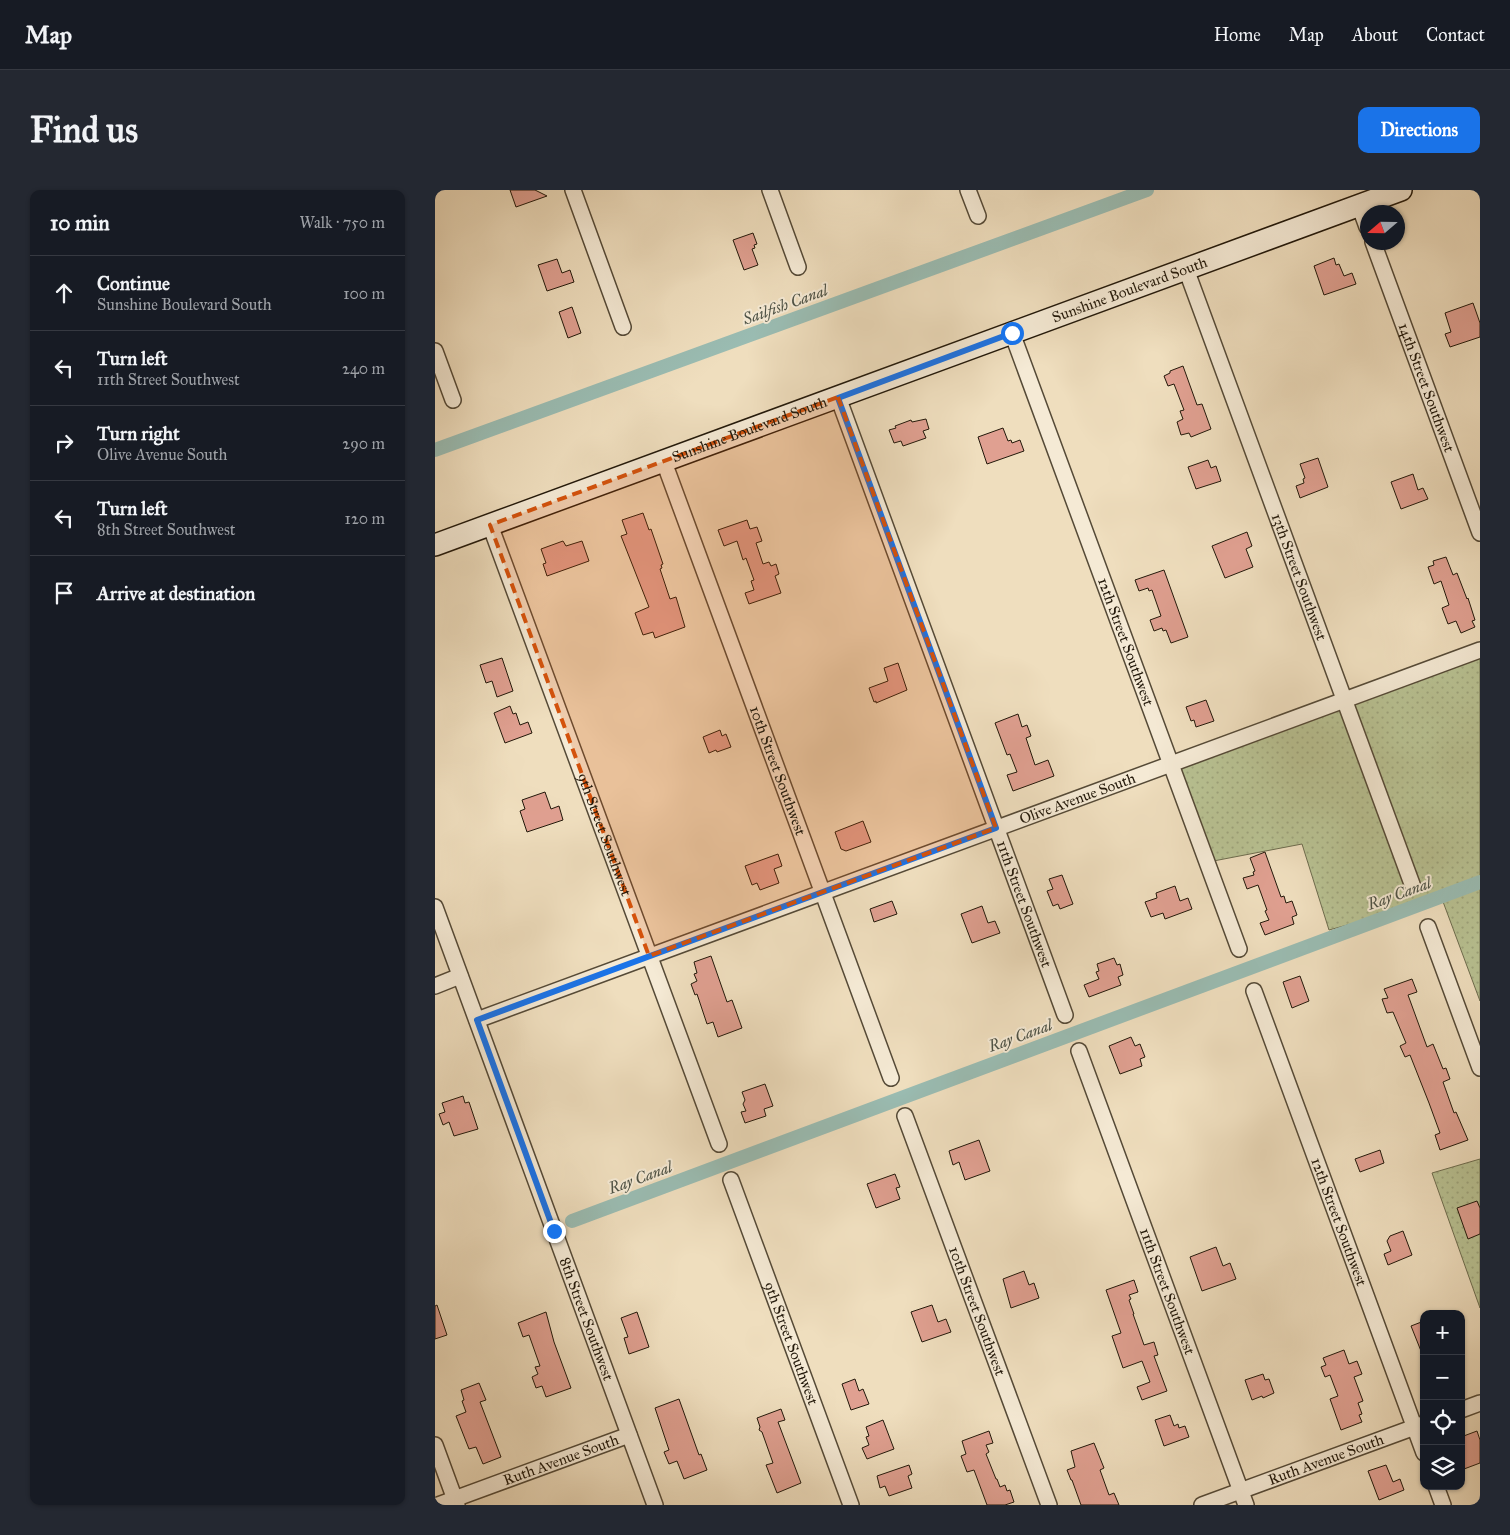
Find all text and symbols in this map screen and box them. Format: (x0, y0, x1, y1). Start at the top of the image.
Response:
text: Map (25, 20, 72, 50)
text: Home (1214, 24, 1261, 46)
text: Map (1289, 24, 1324, 46)
text: About (1352, 24, 1398, 46)
text: Contact (1426, 24, 1485, 46)
button: Directions (1358, 107, 1480, 153)
text: Find us (30, 109, 138, 152)
north arrow (1360, 205, 1405, 250)
text: 10 min (50, 210, 110, 236)
text: Walk · 750 m (300, 213, 385, 232)
street label: Sunshine Boulevard South (1050, 253, 1210, 326)
text: Continue (97, 272, 170, 295)
icon: ahead (50, 279, 78, 307)
water label: Sailfish Canal (739, 280, 832, 329)
text: 100 m (343, 284, 385, 303)
text: Sunshine Boulevard South (97, 295, 272, 314)
street label: 14th Street Southwest (1395, 320, 1459, 455)
route start (1001, 322, 1024, 345)
text: Turn left (97, 347, 167, 370)
icon: left (50, 354, 78, 382)
text: 240 m (342, 359, 385, 378)
text: 11th Street Southwest (97, 370, 240, 389)
street label: Sunshine Boulevard South (669, 392, 830, 466)
text: Turn right (97, 422, 180, 445)
icon: right (50, 429, 78, 457)
text: 290 m (342, 434, 385, 453)
text: Olive Avenue South (97, 445, 227, 464)
text: Turn left (97, 497, 167, 520)
icon: left (50, 504, 78, 532)
text: 120 m (345, 509, 385, 528)
street label: 13th Street Southwest (1268, 511, 1331, 643)
text: 8th Street Southwest (97, 520, 236, 539)
street label: 12th Street Southwest (1094, 575, 1158, 709)
icon: arrive (50, 579, 78, 607)
text: Arrive at destination (97, 582, 255, 605)
street label: 10th Street Southwest (746, 704, 810, 839)
street label: Olive Avenue South (1017, 769, 1139, 828)
street label: 9th Street Southwest (573, 770, 636, 899)
street label: 11th Street Southwest (993, 838, 1056, 970)
water label: Ray Canal (1364, 873, 1435, 914)
water label: Ray Canal (985, 1015, 1056, 1056)
street label: 12th Street Southwest (1307, 1155, 1371, 1289)
water label: Ray Canal (605, 1157, 676, 1198)
route end (543, 1220, 566, 1243)
street label: 11th Street Southwest (1136, 1225, 1199, 1358)
street label: 10th Street Southwest (945, 1244, 1010, 1379)
street label: 8th Street Southwest (556, 1255, 618, 1384)
street label: 9th Street Southwest (760, 1279, 822, 1408)
map controls (1420, 1310, 1465, 1490)
button: + (1420, 1310, 1465, 1355)
button: − (1420, 1355, 1465, 1400)
button: locate (1420, 1400, 1465, 1445)
street label: Ruth Avenue South (501, 1430, 622, 1489)
street label: Ruth Avenue South (1266, 1430, 1387, 1489)
button: layers (1420, 1445, 1465, 1490)

